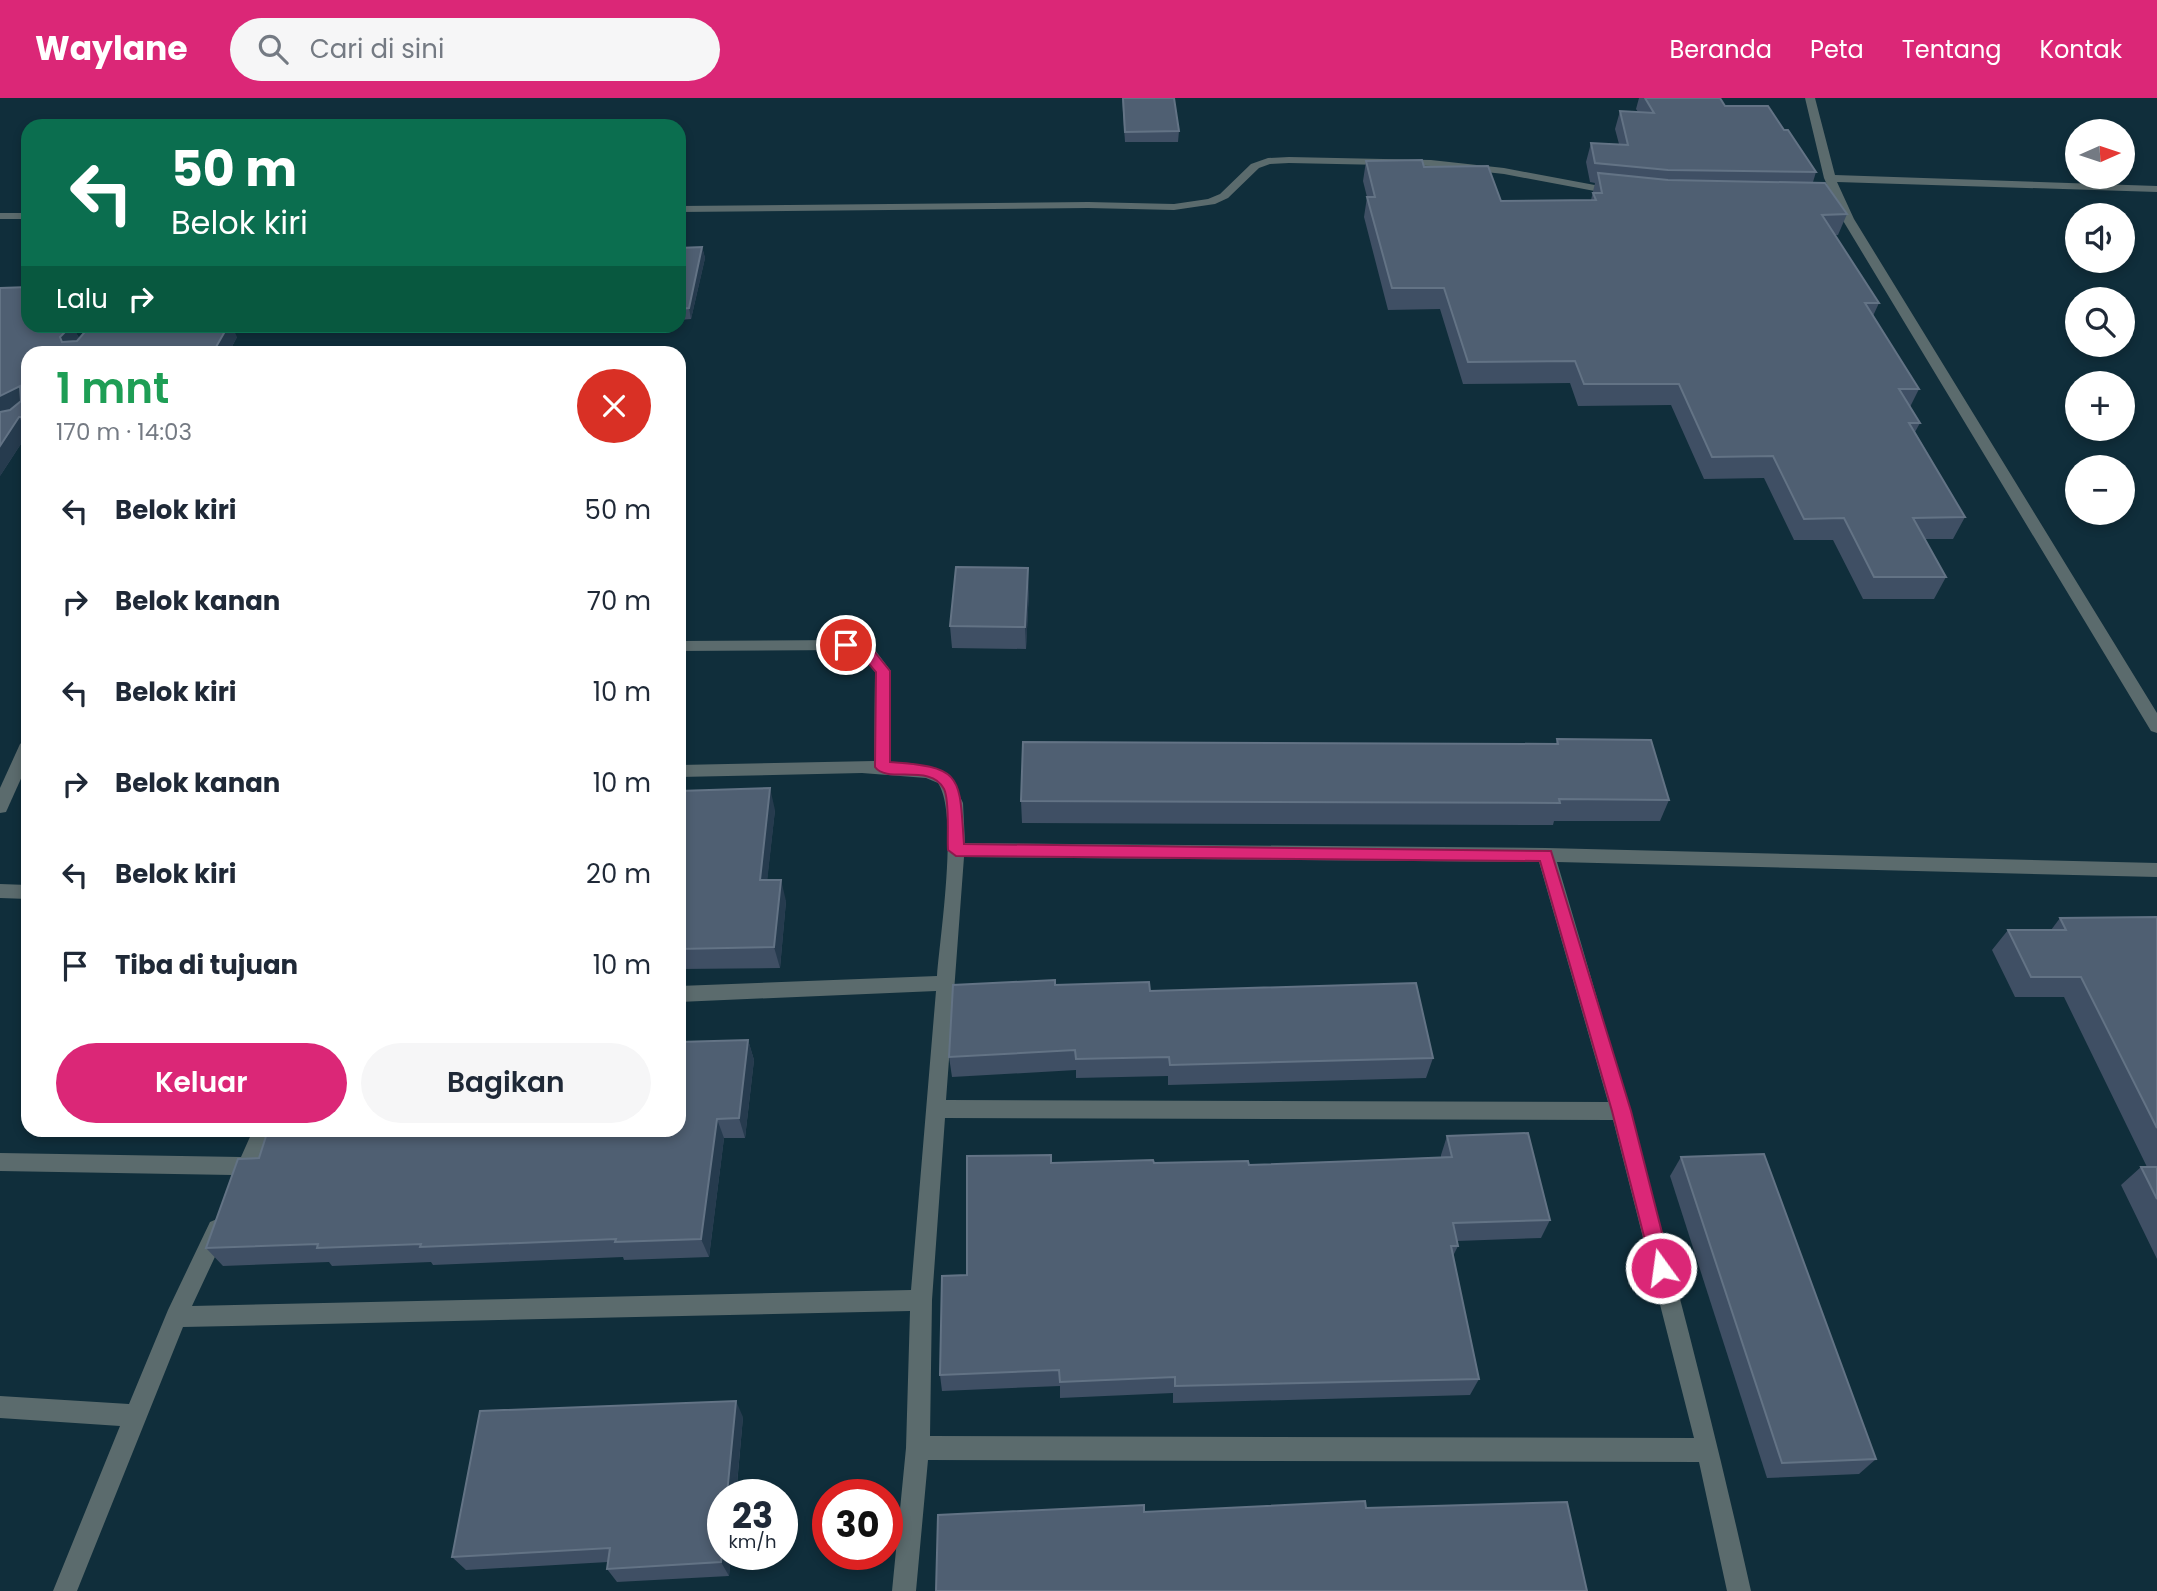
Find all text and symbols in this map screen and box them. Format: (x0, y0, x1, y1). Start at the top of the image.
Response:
search box (230, 18, 720, 81)
text: Waylane (35, 25, 188, 72)
icon: search (254, 30, 292, 68)
text: Cari di sini (310, 31, 444, 67)
text: Beranda (1669, 33, 1772, 66)
text: Peta (1810, 33, 1864, 66)
text: Tentang (1902, 33, 2002, 66)
text: Kontak (2040, 33, 2122, 66)
north arrow (2065, 119, 2135, 189)
map controls (2065, 119, 2135, 525)
text: 50 m (171, 135, 297, 203)
icon: left (56, 147, 147, 238)
text: Belok kiri (171, 200, 308, 245)
button: sound (2065, 203, 2135, 273)
icon: right (122, 280, 160, 318)
text: Lalu (56, 281, 108, 317)
button: search (2065, 287, 2135, 357)
text: 1 mnt (56, 359, 169, 418)
button: close (577, 369, 651, 443)
button: + (2065, 371, 2135, 441)
text: 170 m · 14:03 (56, 416, 192, 448)
button: − (2065, 455, 2135, 525)
icon: left (56, 492, 94, 530)
text: Belok kiri (115, 492, 237, 528)
text: 50 m (585, 492, 651, 528)
icon: right (56, 583, 94, 621)
text: Belok kanan (115, 583, 280, 619)
text: 70 m (587, 583, 651, 619)
pin (816, 615, 876, 675)
icon: arrive (827, 626, 865, 664)
icon: left (56, 674, 94, 712)
text: Belok kiri (115, 674, 237, 710)
text: 10 m (593, 674, 651, 710)
icon: right (56, 765, 94, 803)
text: Belok kanan (115, 765, 280, 801)
text: 10 m (593, 765, 651, 801)
icon: left (56, 856, 94, 894)
text: Belok kiri (115, 856, 237, 892)
text: 20 m (586, 856, 651, 892)
icon: arrive (56, 947, 94, 985)
text: Tiba di tujuan (115, 947, 298, 983)
text: 10 m (593, 947, 651, 983)
button: Keluar (56, 1043, 347, 1123)
button: Bagikan (361, 1043, 651, 1123)
position arrow (1624, 1231, 1698, 1305)
speed limit sign: 30 (812, 1479, 903, 1570)
text: 23 (732, 1491, 773, 1540)
text: km/h (729, 1529, 776, 1554)

